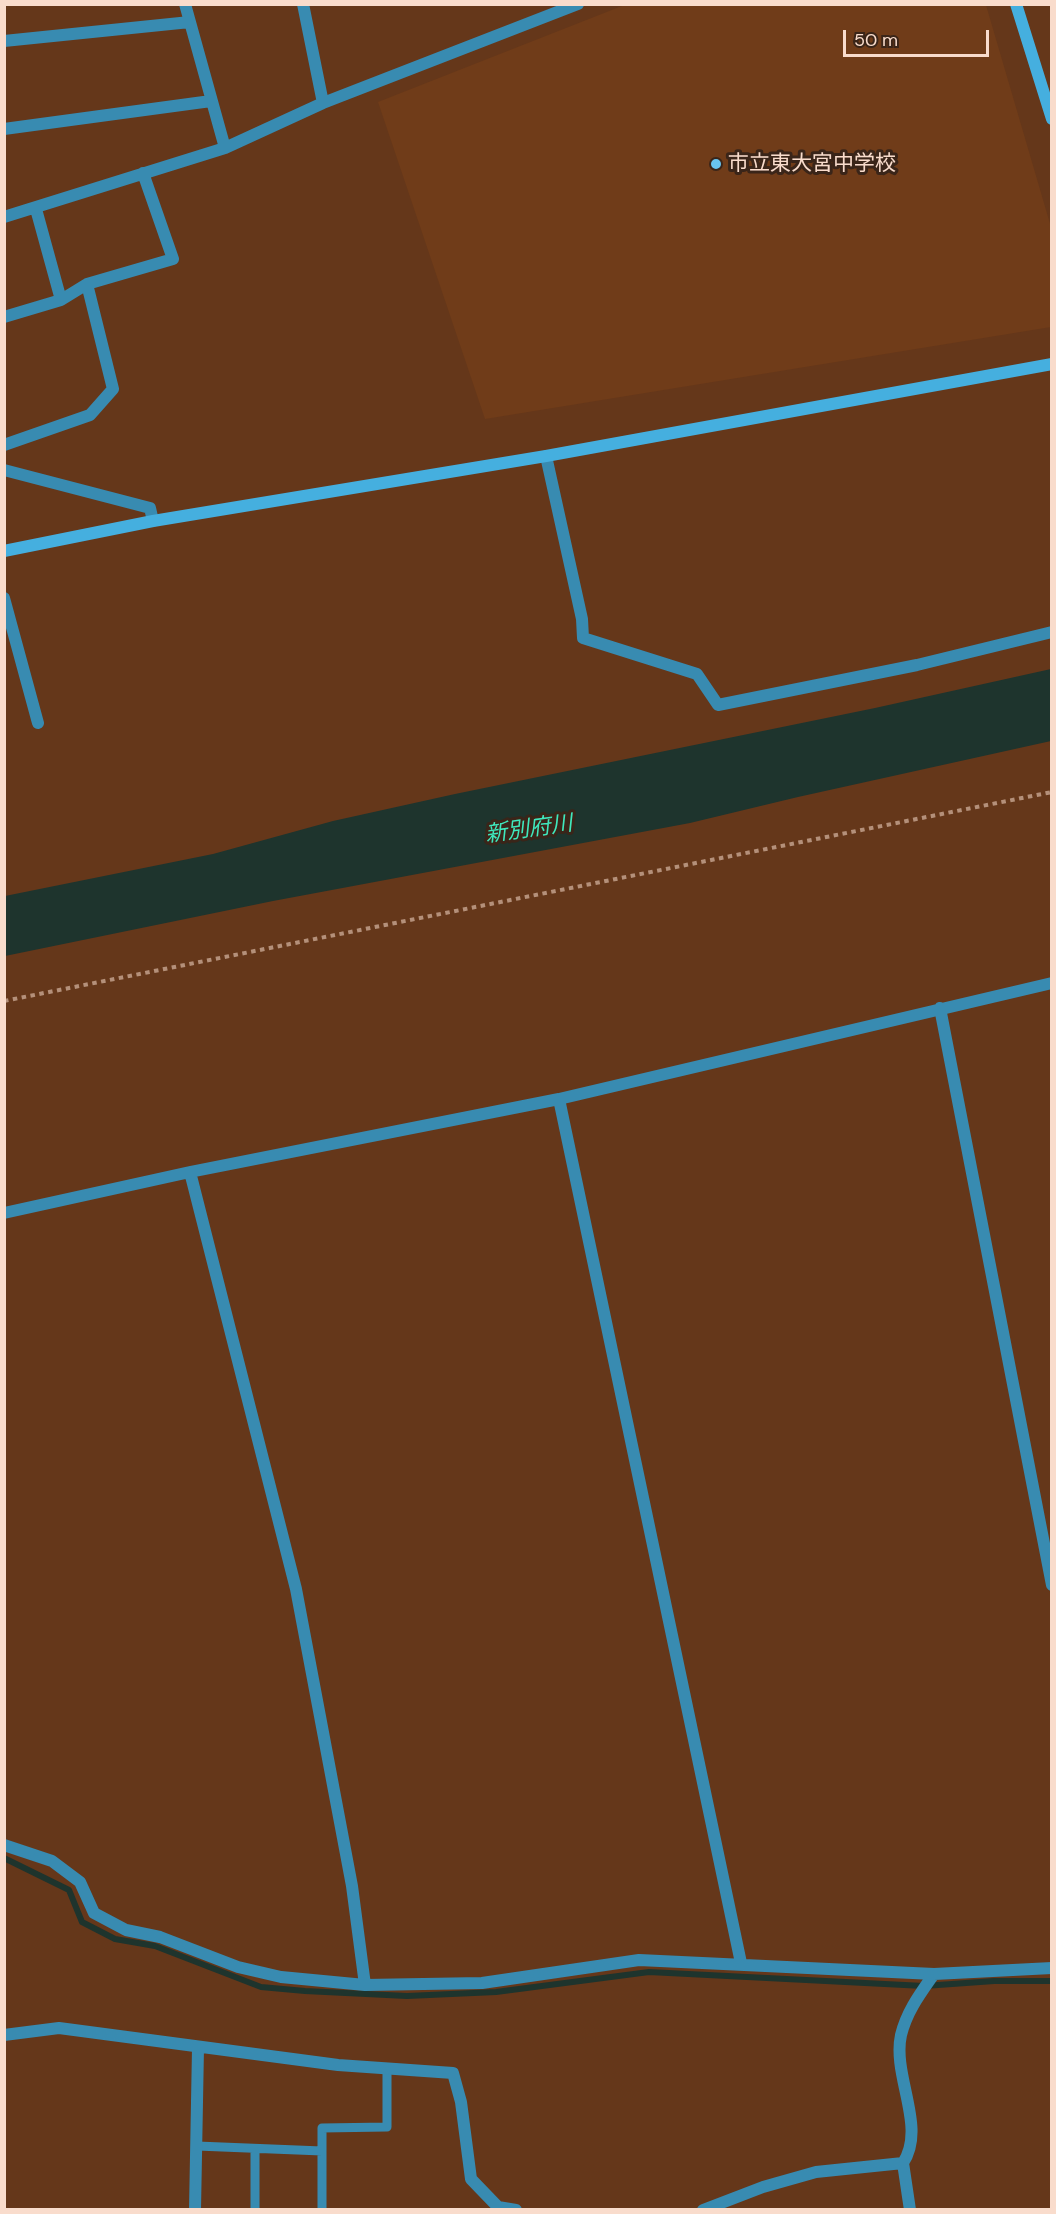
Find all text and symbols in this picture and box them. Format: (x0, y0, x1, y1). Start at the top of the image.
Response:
scale bar (846, 18, 992, 56)
text: 50 m (854, 28, 898, 52)
place label: 市立東大宮中学校 (728, 151, 896, 177)
marker: 市立東大宮中学校 (709, 157, 723, 171)
water label: 新別府川 (484, 811, 574, 849)

